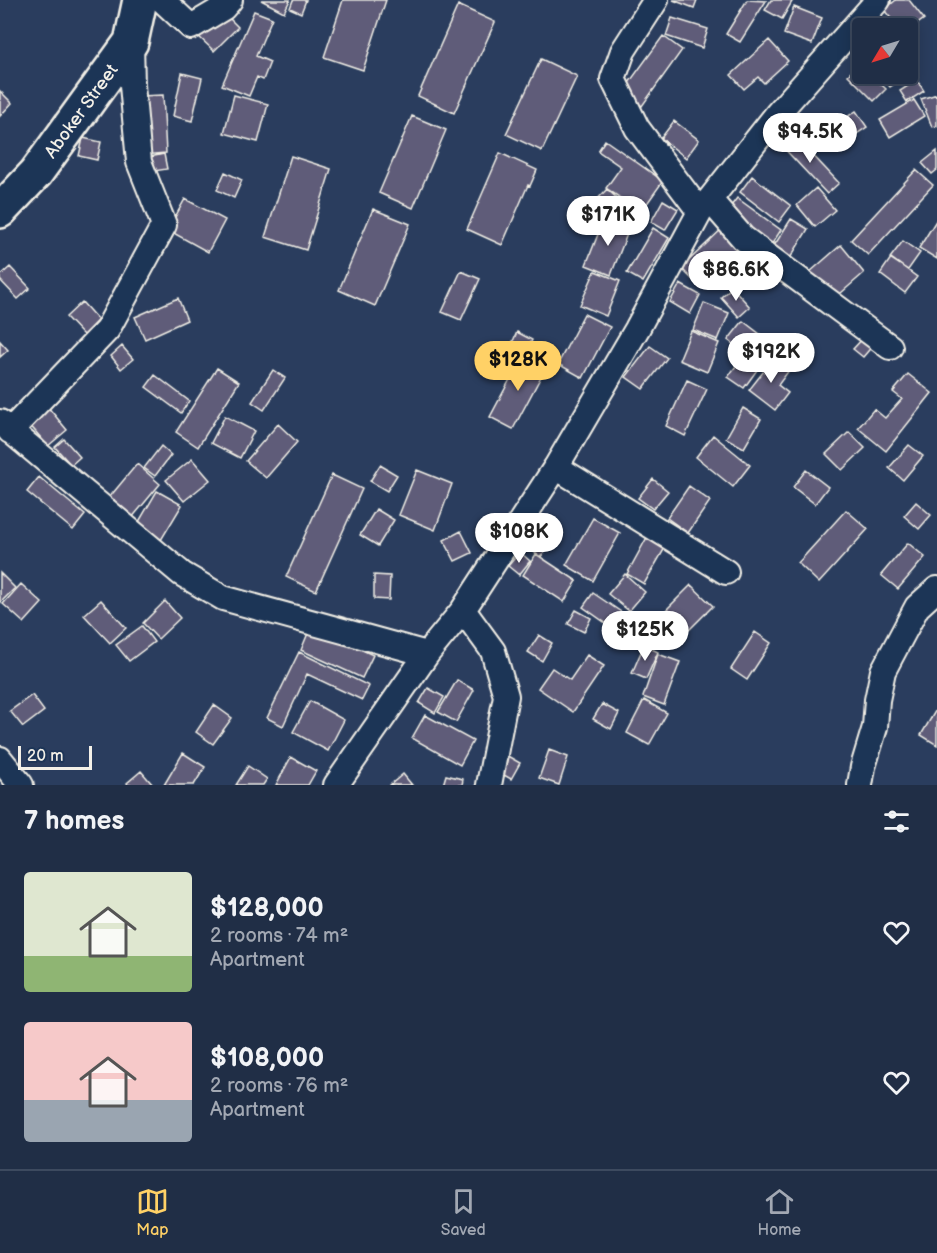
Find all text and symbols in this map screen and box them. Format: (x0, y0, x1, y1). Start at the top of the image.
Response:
north arrow (852, 18, 918, 84)
map controls (852, 18, 918, 84)
street label: Aboker Street (40, 60, 123, 162)
pin: $94.5K (761, 113, 859, 164)
text: $94.5K (777, 120, 843, 144)
pin: $171K (566, 196, 650, 247)
text: $171K (581, 203, 635, 227)
pin: $86.6K (687, 251, 785, 302)
text: $86.6K (702, 258, 770, 282)
pin: $192K (729, 333, 813, 384)
text: $192K (742, 340, 800, 364)
pin: $128K (476, 341, 560, 392)
text: $128K (488, 348, 548, 372)
pin: $108K (477, 513, 561, 564)
text: $108K (489, 520, 549, 544)
pin: $125K (603, 611, 687, 662)
text: $125K (616, 618, 674, 642)
scale bar (18, 743, 92, 770)
text: 20 m (27, 747, 63, 766)
icon: filters (880, 805, 913, 838)
text: 7 homes (24, 806, 124, 837)
text: $128,000 (210, 893, 324, 924)
icon: home (72, 896, 144, 968)
icon: heart (880, 916, 913, 949)
text: 2 rooms · 74 m² (210, 924, 348, 948)
text: Apartment (210, 948, 305, 972)
text: $108,000 (210, 1043, 324, 1074)
icon: home (72, 1046, 144, 1118)
icon: heart (880, 1066, 913, 1099)
text: 2 rooms · 76 m² (210, 1074, 348, 1098)
text: Apartment (210, 1098, 305, 1122)
tab: Map (136, 1185, 169, 1240)
tab: Saved (441, 1185, 486, 1240)
tab: Home (758, 1185, 801, 1240)

